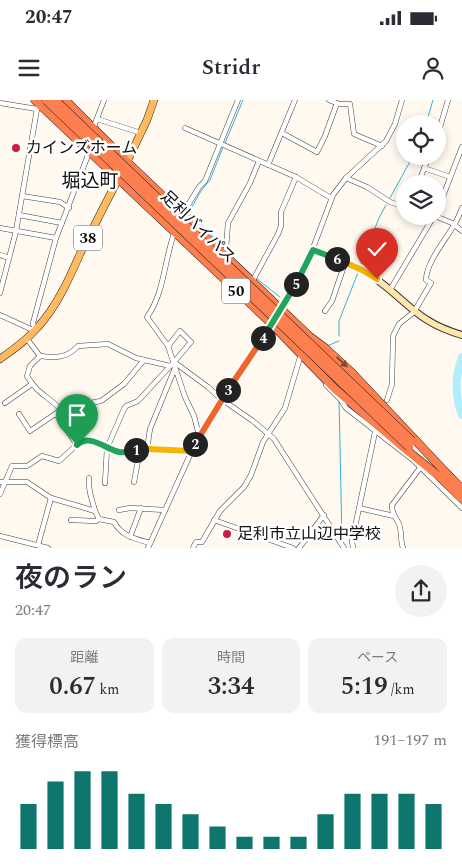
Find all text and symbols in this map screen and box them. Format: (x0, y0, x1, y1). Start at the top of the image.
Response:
text: 20:47 (25, 3, 73, 32)
text: Stridr (202, 51, 260, 84)
icon: menu (15, 54, 43, 82)
icon: person (419, 54, 447, 82)
map controls (396, 115, 446, 225)
button: locate (396, 115, 446, 165)
place label: カインズホーム (26, 136, 137, 160)
marker: カインズホーム (10, 142, 22, 154)
district label: 堀込町 (61, 167, 119, 196)
button: layers (396, 175, 446, 225)
street label: 足利バイパス (155, 185, 241, 269)
road number: 38 (74, 226, 102, 250)
pin (356, 228, 398, 279)
icon: check (363, 235, 391, 263)
pin: 6 (324, 246, 350, 272)
text: 6 (334, 249, 341, 270)
pin: 5 (284, 272, 308, 296)
text: 5 (293, 274, 300, 295)
road number: 50 (222, 278, 250, 304)
pin: 4 (250, 326, 276, 350)
text: 4 (260, 328, 267, 349)
one-way arrow (335, 356, 347, 368)
pin: 3 (216, 378, 240, 402)
text: 3 (225, 380, 232, 401)
pin (56, 394, 98, 445)
icon: arrive (63, 401, 91, 429)
pin: 2 (182, 432, 208, 456)
text: 2 (192, 434, 199, 455)
pin: 1 (124, 438, 148, 462)
text: 1 (133, 440, 140, 461)
place label: 足利市立山辺中学校 (237, 522, 381, 546)
marker: 足利市立山辺中学校 (221, 528, 233, 540)
text: 夜のラン (15, 557, 127, 600)
button: share (395, 565, 447, 617)
text: 20:47 (15, 598, 51, 622)
text: 距離 (70, 647, 98, 668)
text: 時間 (217, 647, 245, 668)
text: ペース (357, 647, 398, 668)
text: 0.67 (49, 668, 96, 706)
text: 3:34 (208, 668, 254, 706)
text: 5:19 (341, 668, 388, 706)
text: km (96, 679, 119, 700)
text: /km (388, 679, 414, 700)
text: 191–197 m (373, 728, 447, 752)
text: 獲得標高 (15, 730, 79, 754)

